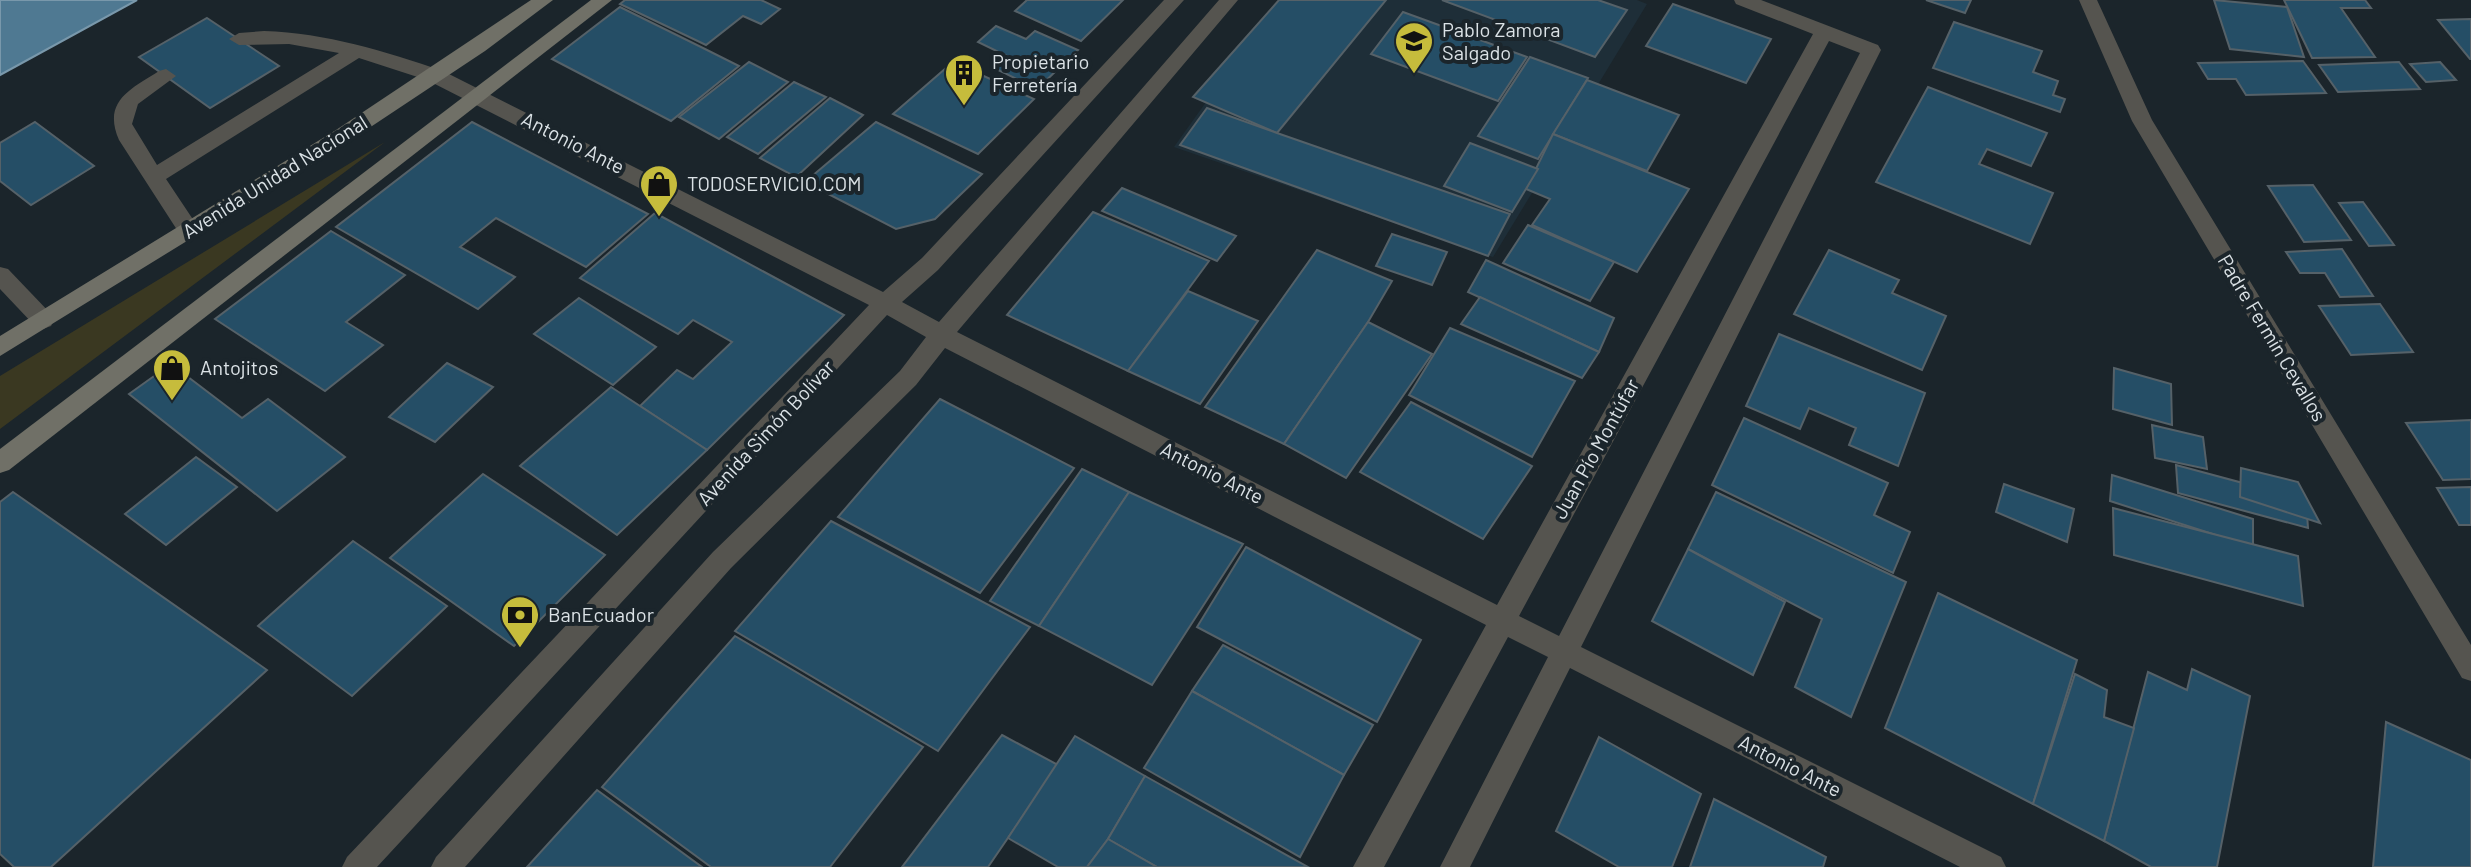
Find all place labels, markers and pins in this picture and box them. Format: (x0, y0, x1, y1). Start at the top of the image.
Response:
place label: Pablo Zamora Salgado (1442, 17, 1560, 64)
school or university icon: Pablo Zamora Salgado (1393, 20, 1435, 75)
place label: Propietario Ferretería (992, 49, 1089, 96)
building icon: Propietario Ferretería (943, 52, 985, 107)
shop icon: TODOSERVICIO.COM (638, 163, 680, 218)
place label: TODOSERVICIO.COM (687, 171, 861, 195)
shop icon: Antojitos (151, 347, 193, 402)
place label: Antojitos (200, 355, 278, 379)
bank icon: BanEcuador (499, 594, 541, 649)
place label: BanEcuador (548, 602, 654, 626)

